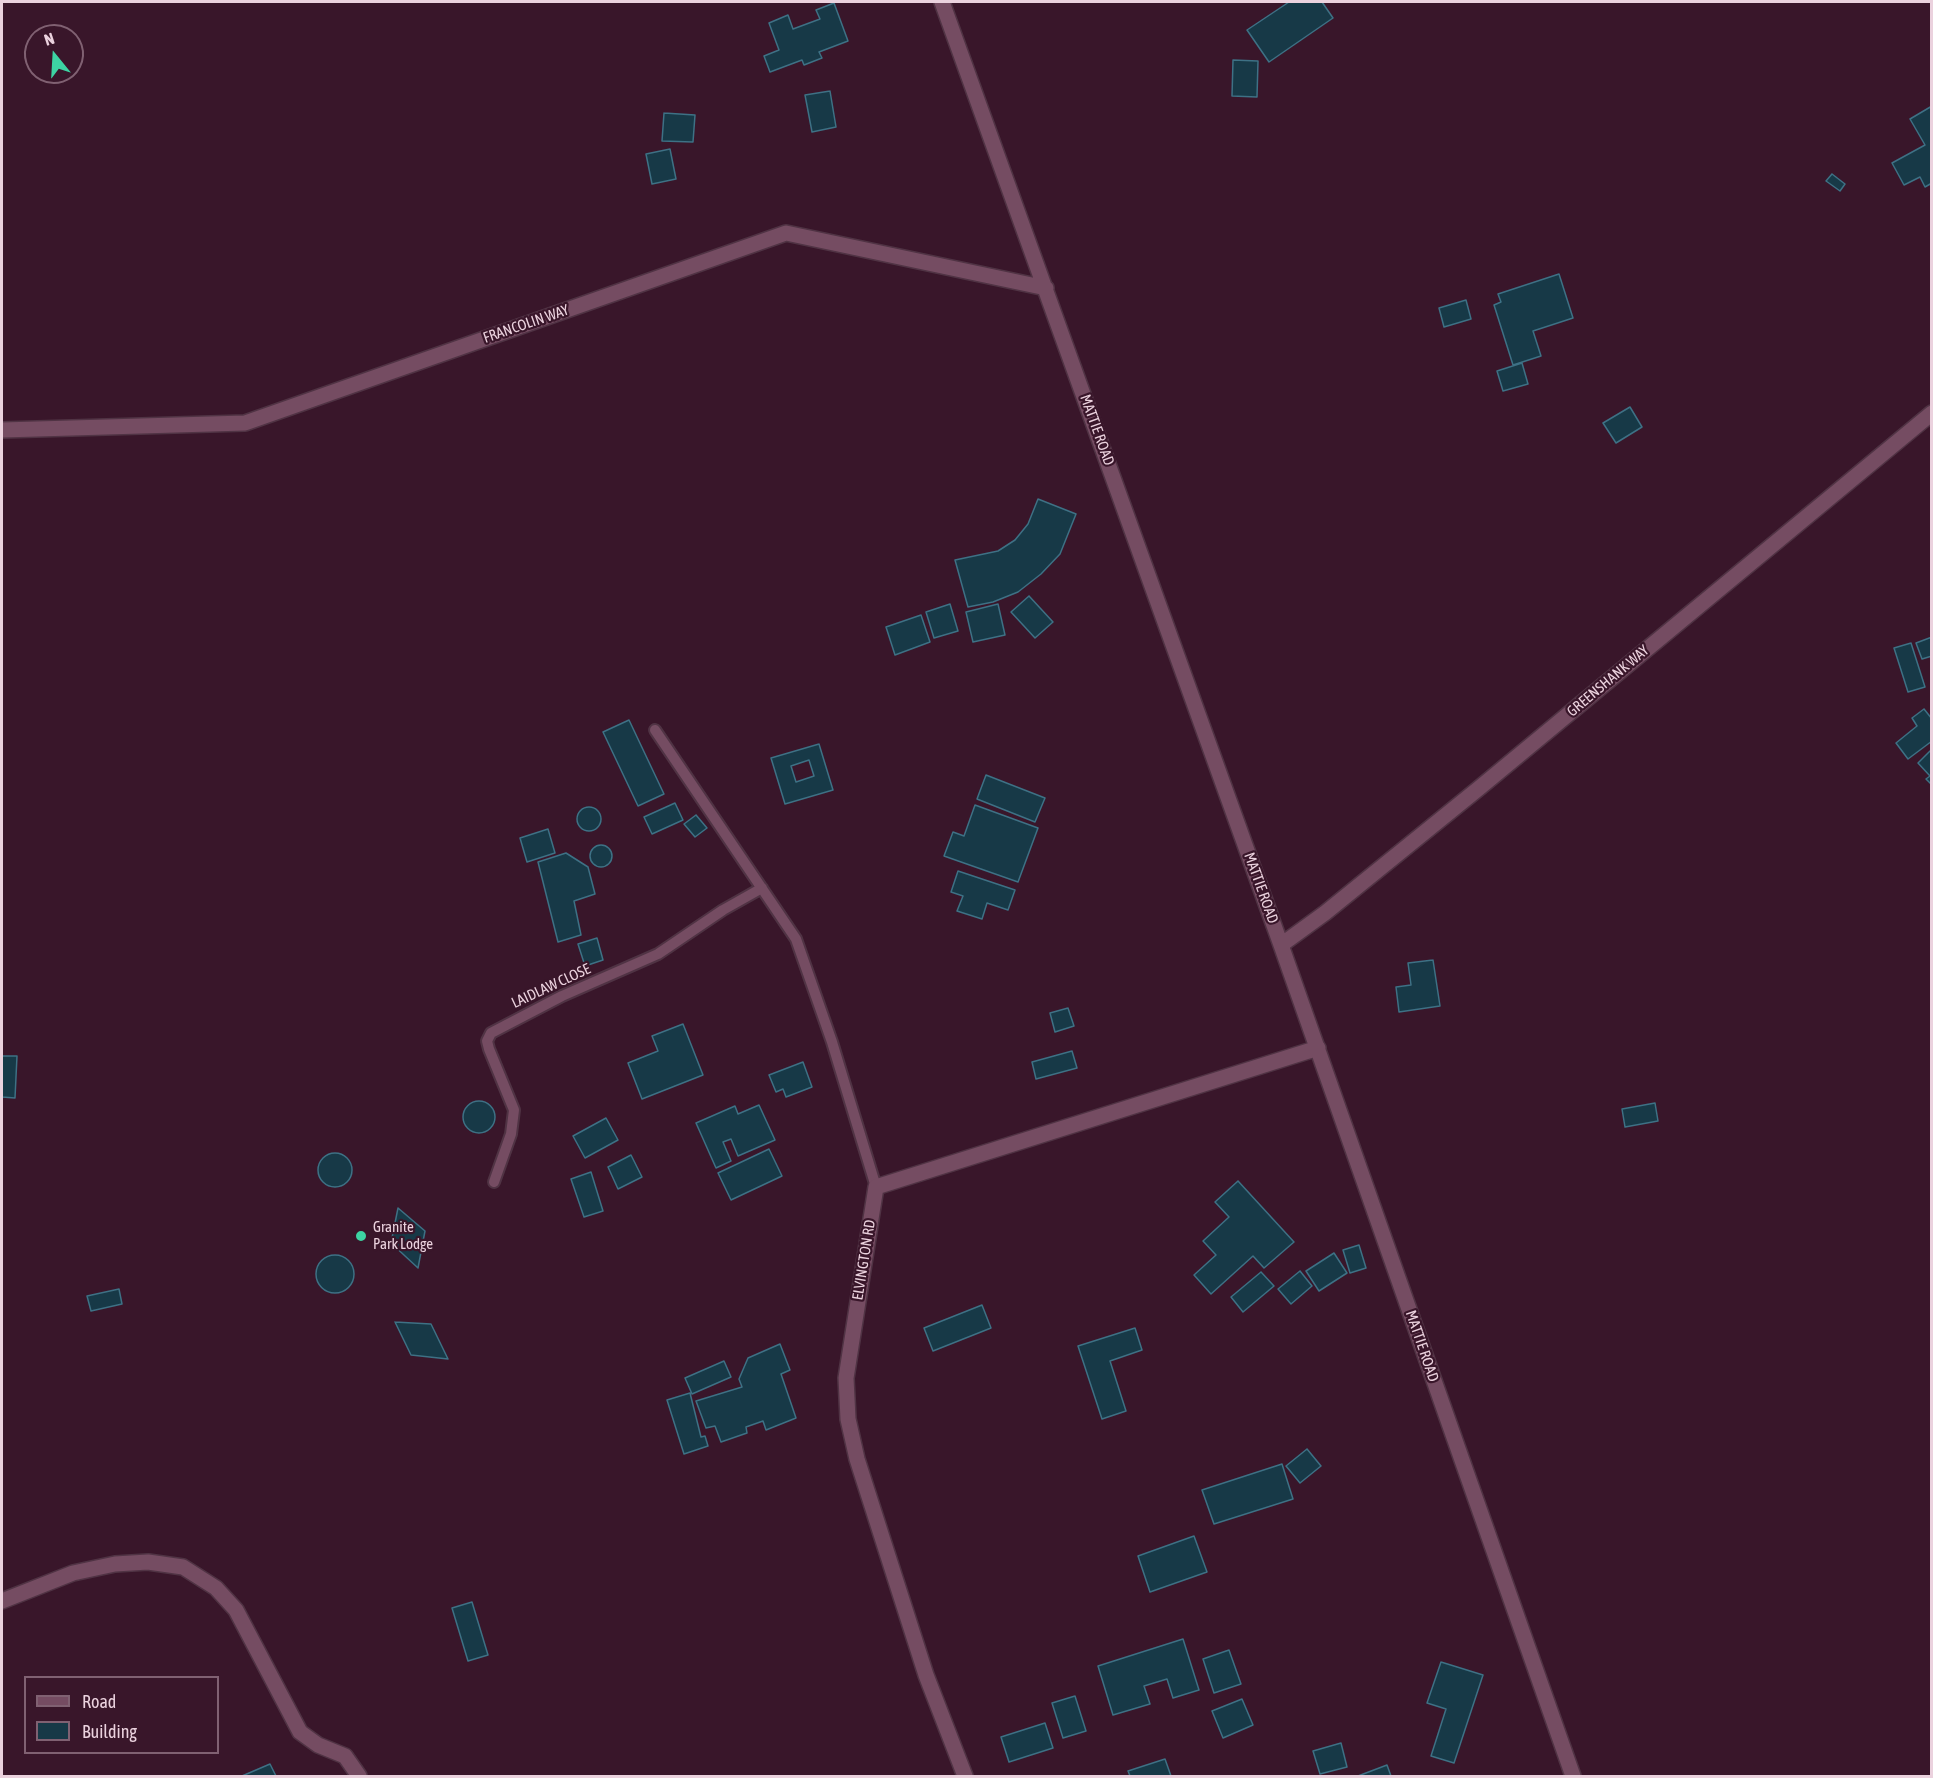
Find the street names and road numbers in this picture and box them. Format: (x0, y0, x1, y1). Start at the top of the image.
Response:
street label: FRANCOLIN WAY (481, 301, 571, 347)
street label: MATTIE ROAD (1076, 392, 1118, 468)
street label: GREENSHANK WAY (1563, 641, 1653, 721)
street label: MATTIE ROAD (1240, 850, 1282, 926)
street label: LAIDLAW CLOSE (509, 960, 593, 1012)
street label: ELVINGTON RD (849, 1218, 879, 1302)
street label: MATTIE ROAD (1401, 1308, 1443, 1384)

